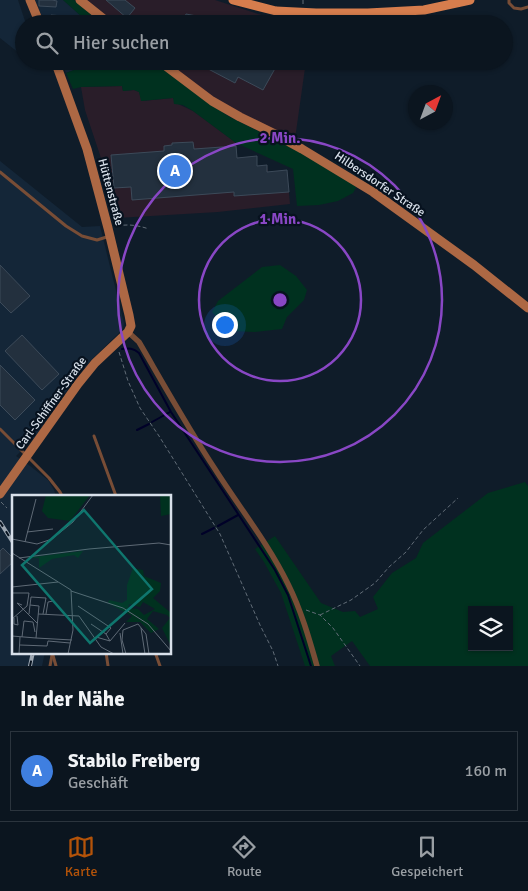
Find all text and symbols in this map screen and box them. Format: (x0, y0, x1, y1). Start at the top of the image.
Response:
search box (15, 15, 513, 70)
icon: search (33, 29, 61, 57)
text: Hier suchen (73, 31, 169, 55)
north arrow (408, 85, 453, 130)
text: 2 Min. (260, 129, 300, 147)
street label: Hilbersdorfer Straße (332, 149, 428, 220)
pin: A (159, 152, 191, 190)
street label: Hüttenstraße (94, 157, 127, 227)
text: 1 Min. (260, 210, 300, 228)
centre of rings (271, 291, 289, 309)
your location (212, 312, 238, 338)
street label: Carl-Schiffner-Straße (13, 354, 90, 453)
inset map (12, 495, 171, 654)
map controls (468, 606, 513, 651)
button: layers (468, 606, 513, 651)
text: In der Nähe (20, 686, 125, 712)
text: Stabilo Freiberg (68, 749, 200, 773)
text: A (32, 761, 42, 781)
text: 160 m (465, 761, 507, 781)
text: Geschäft (68, 773, 128, 793)
tab: Karte (65, 833, 97, 880)
tab: Route (227, 833, 262, 880)
tab: Gespeichert (391, 833, 463, 880)

